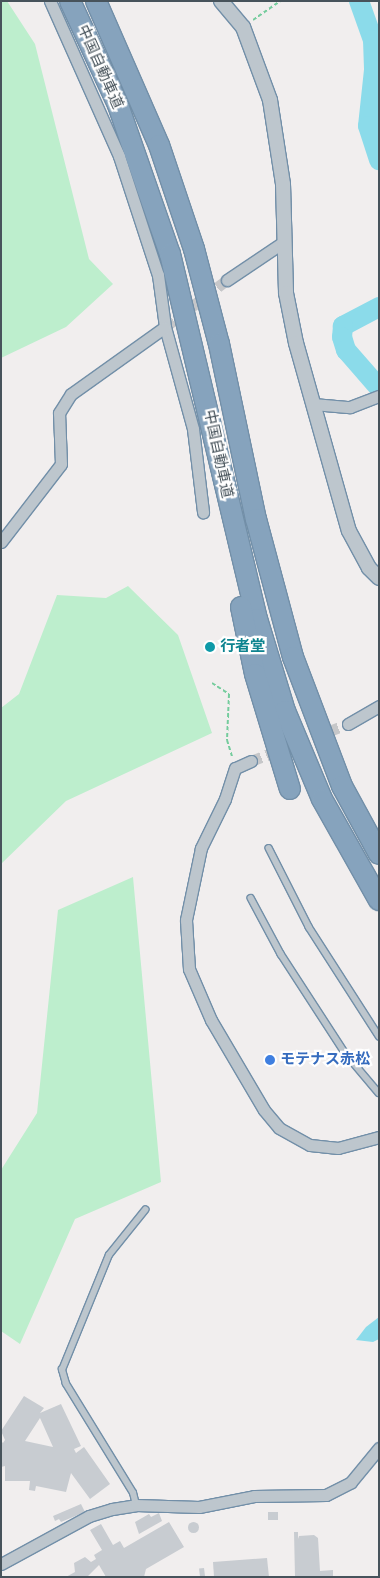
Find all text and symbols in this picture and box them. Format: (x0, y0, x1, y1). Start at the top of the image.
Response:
street label: 中国自動車道 (73, 22, 127, 112)
street label: 中国自動車道 (200, 408, 236, 500)
place label: 行者堂 (220, 638, 265, 656)
marker: 行者堂 (204, 641, 216, 653)
place label: モテナス赤松 (280, 1051, 370, 1069)
marker: モテナス赤松 (264, 1054, 276, 1066)

